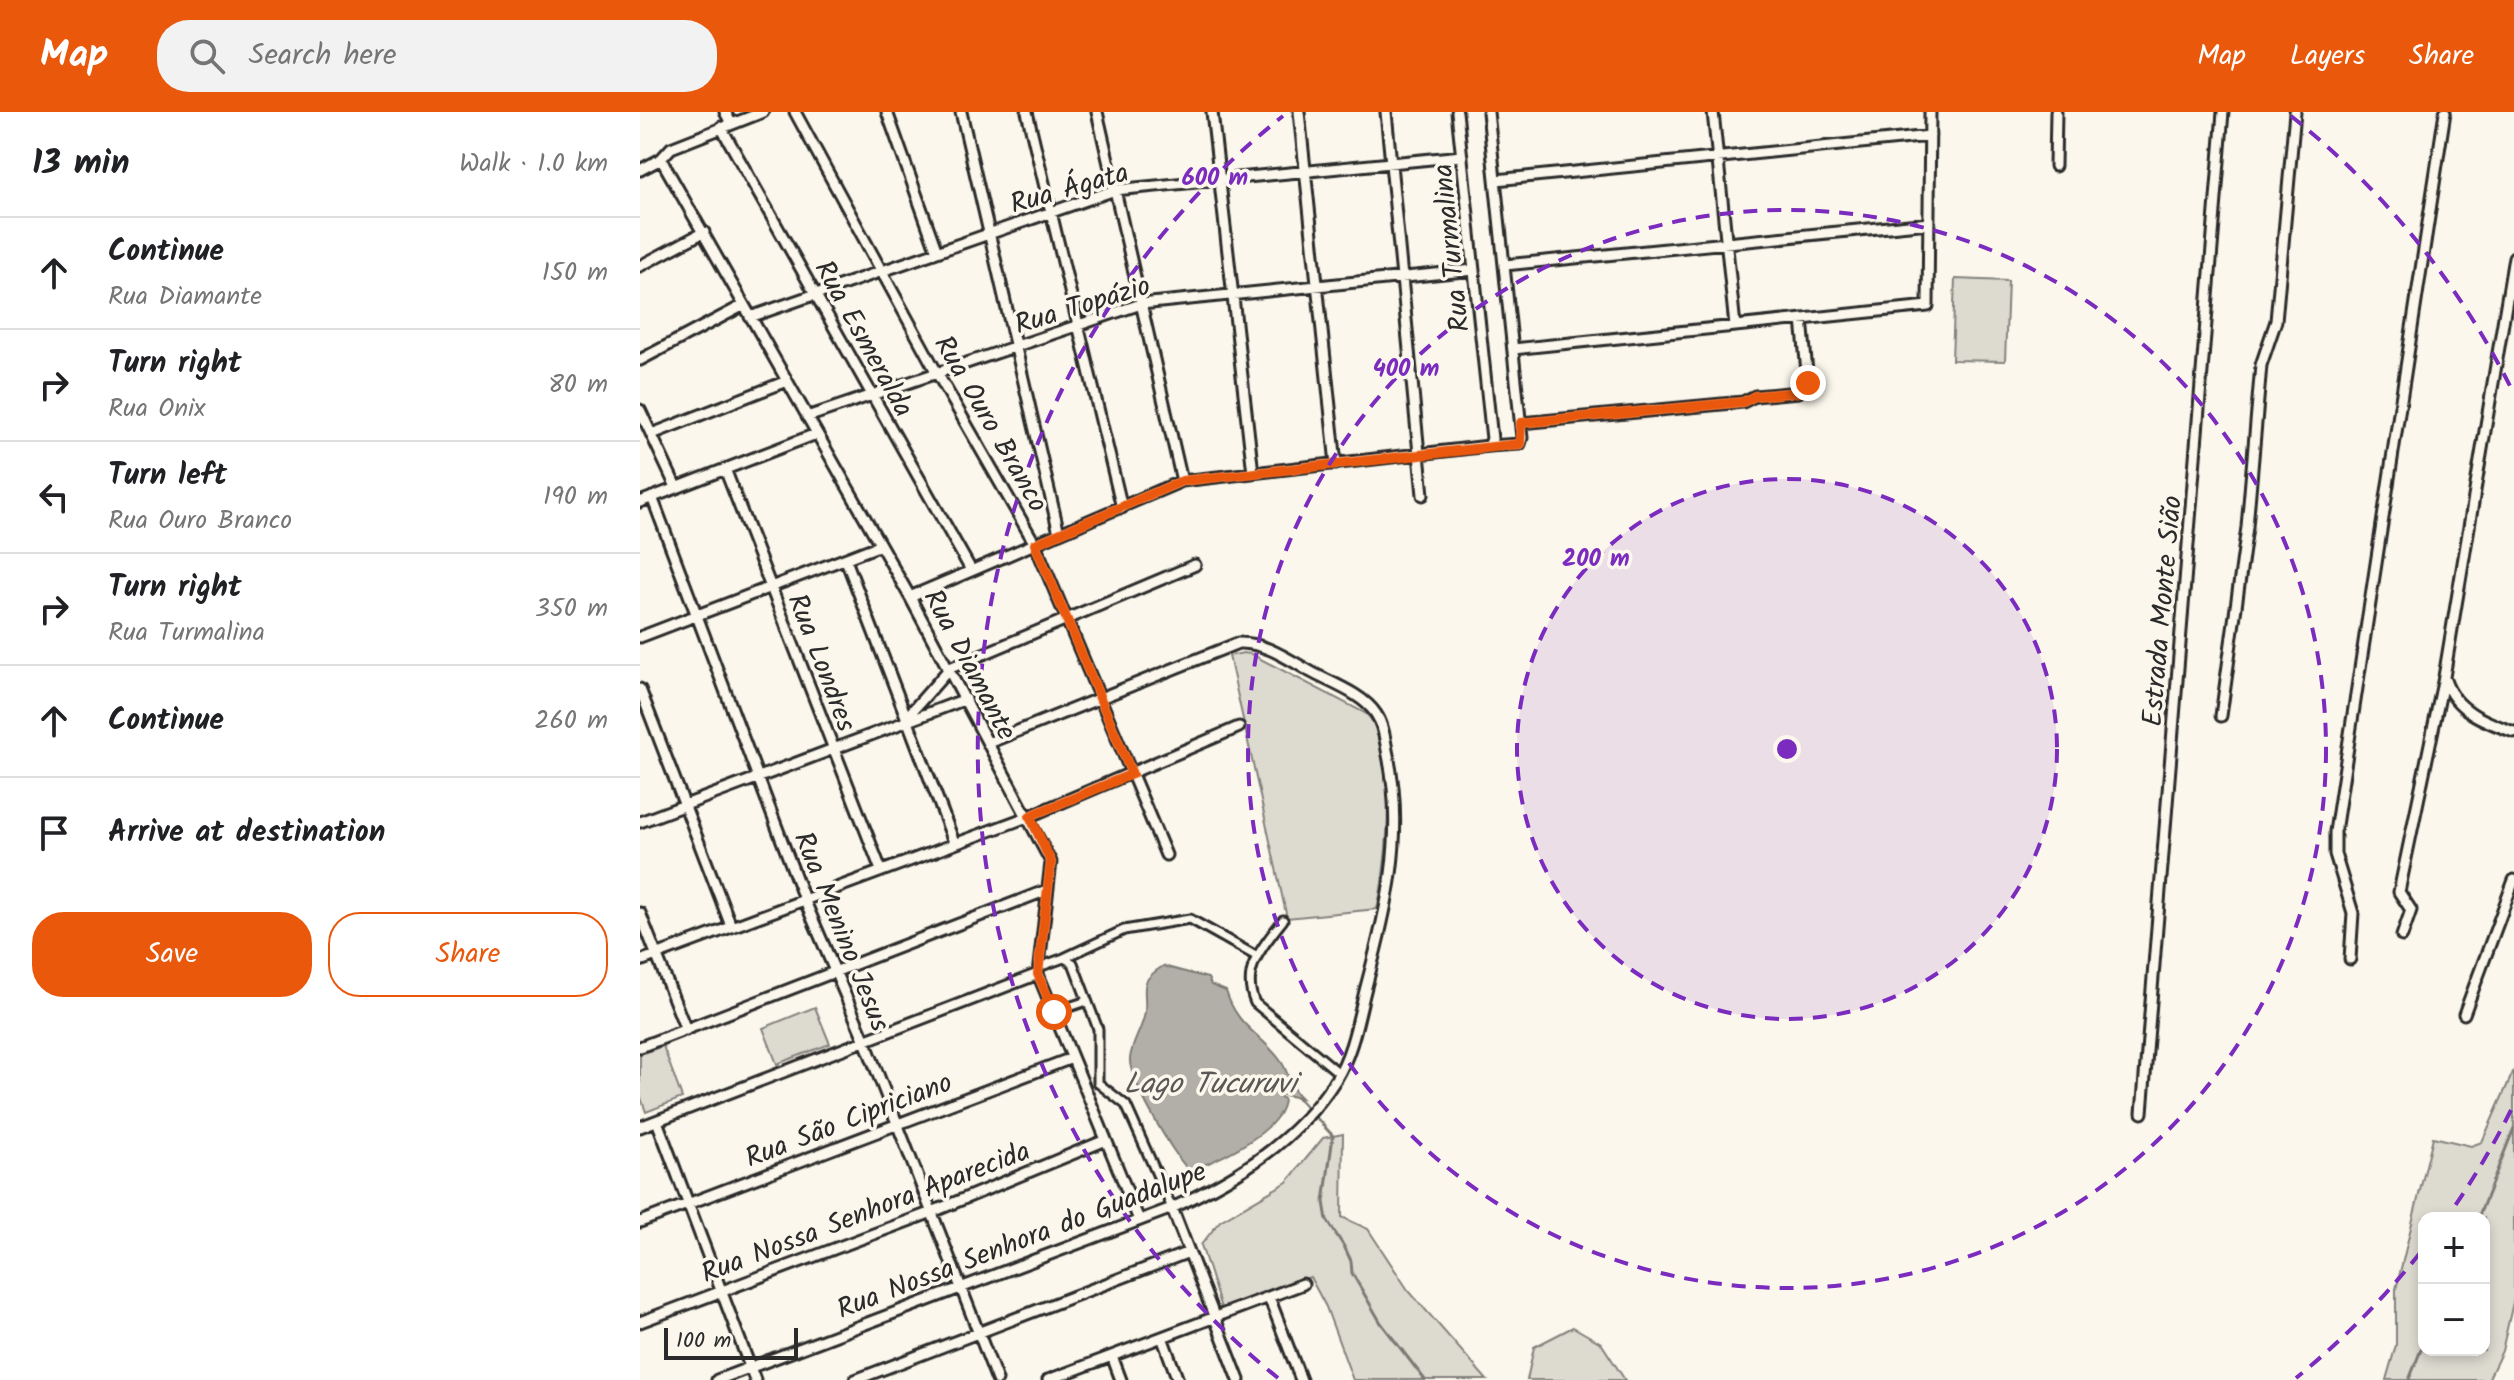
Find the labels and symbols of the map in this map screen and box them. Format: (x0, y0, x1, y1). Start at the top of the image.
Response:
street label: Rua Ágata (1005, 151, 1134, 228)
text: 600 m (1182, 159, 1248, 198)
street label: Rua Turmalina (1421, 161, 1484, 334)
street label: Rua Esmeralda (801, 252, 925, 426)
street label: Rua Topázio (1009, 264, 1156, 348)
street label: Rua Ouro Branco (921, 327, 1059, 521)
text: 400 m (1373, 350, 1439, 389)
route end (1790, 365, 1826, 401)
street label: Estrada Monte Sião (2131, 494, 2196, 729)
text: 200 m (1562, 540, 1630, 579)
street label: Rua Diamante (910, 581, 1028, 749)
street label: Rua Londres (774, 587, 868, 739)
centre of rings (1773, 735, 1801, 763)
street label: Rua Menino Jesus (780, 825, 901, 1039)
route start (1036, 994, 1072, 1030)
street label: Rua São Cipriciano (739, 1061, 959, 1182)
water label: Lago Tucuruvi (1124, 1061, 1302, 1109)
street label: Rua Nossa Senhora Aparecida (695, 1130, 1037, 1297)
street label: Rua Nossa Senhora do Guadalupe (830, 1150, 1214, 1333)
scale bar (664, 1324, 798, 1360)

